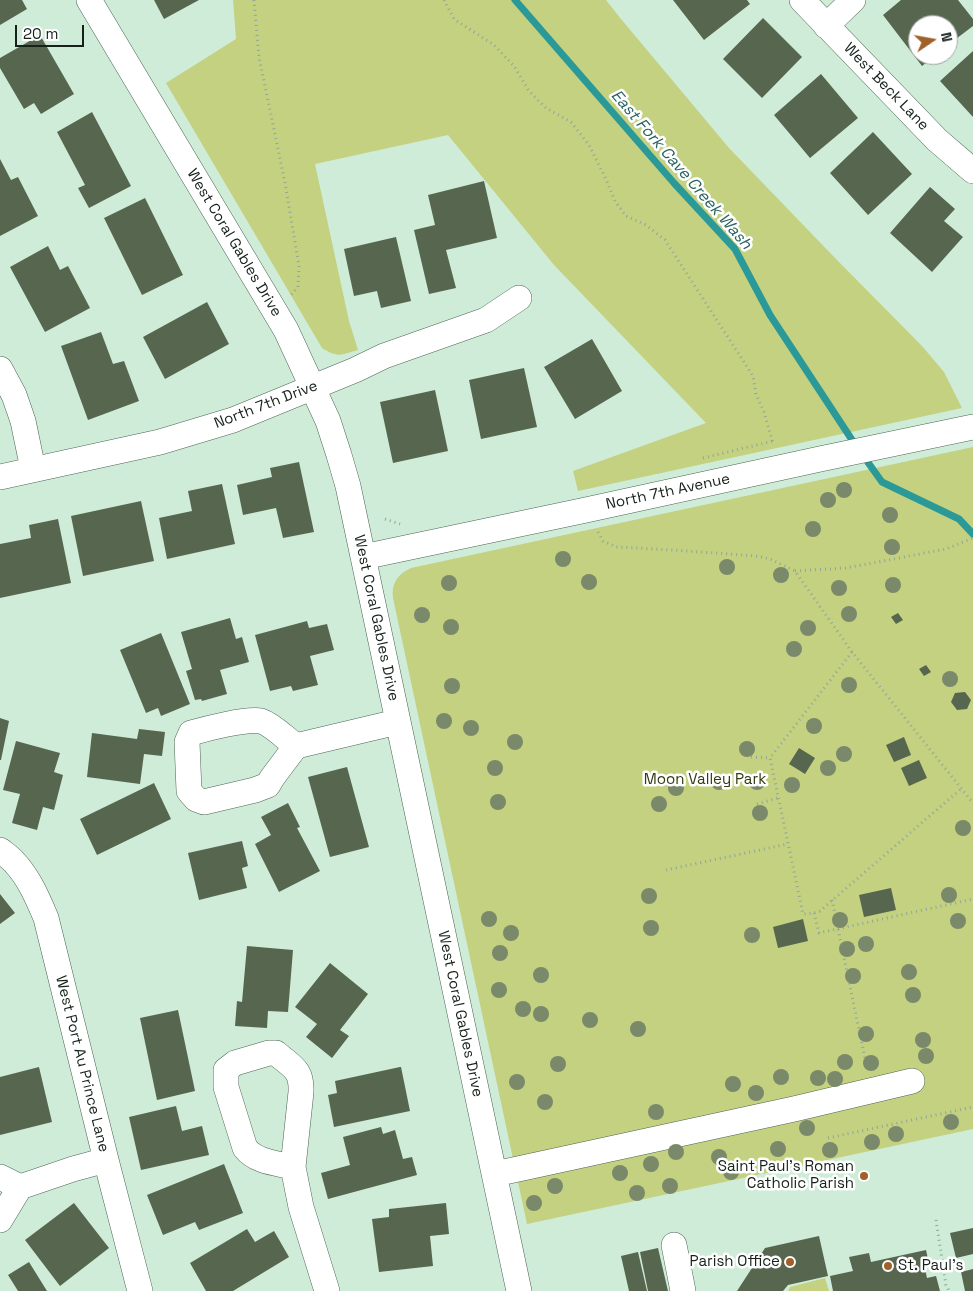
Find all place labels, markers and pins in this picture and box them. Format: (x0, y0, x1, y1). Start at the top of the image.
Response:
place label: Saint Paul's Roman Catholic Parish (718, 1158, 854, 1193)
marker: Saint Paul's Roman Catholic Parish (858, 1170, 870, 1182)
place label: Parish Office (690, 1253, 780, 1271)
marker: Parish Office (784, 1256, 796, 1268)
place label: St. Paul's (898, 1257, 963, 1275)
marker: St. Paul's (882, 1260, 894, 1272)

